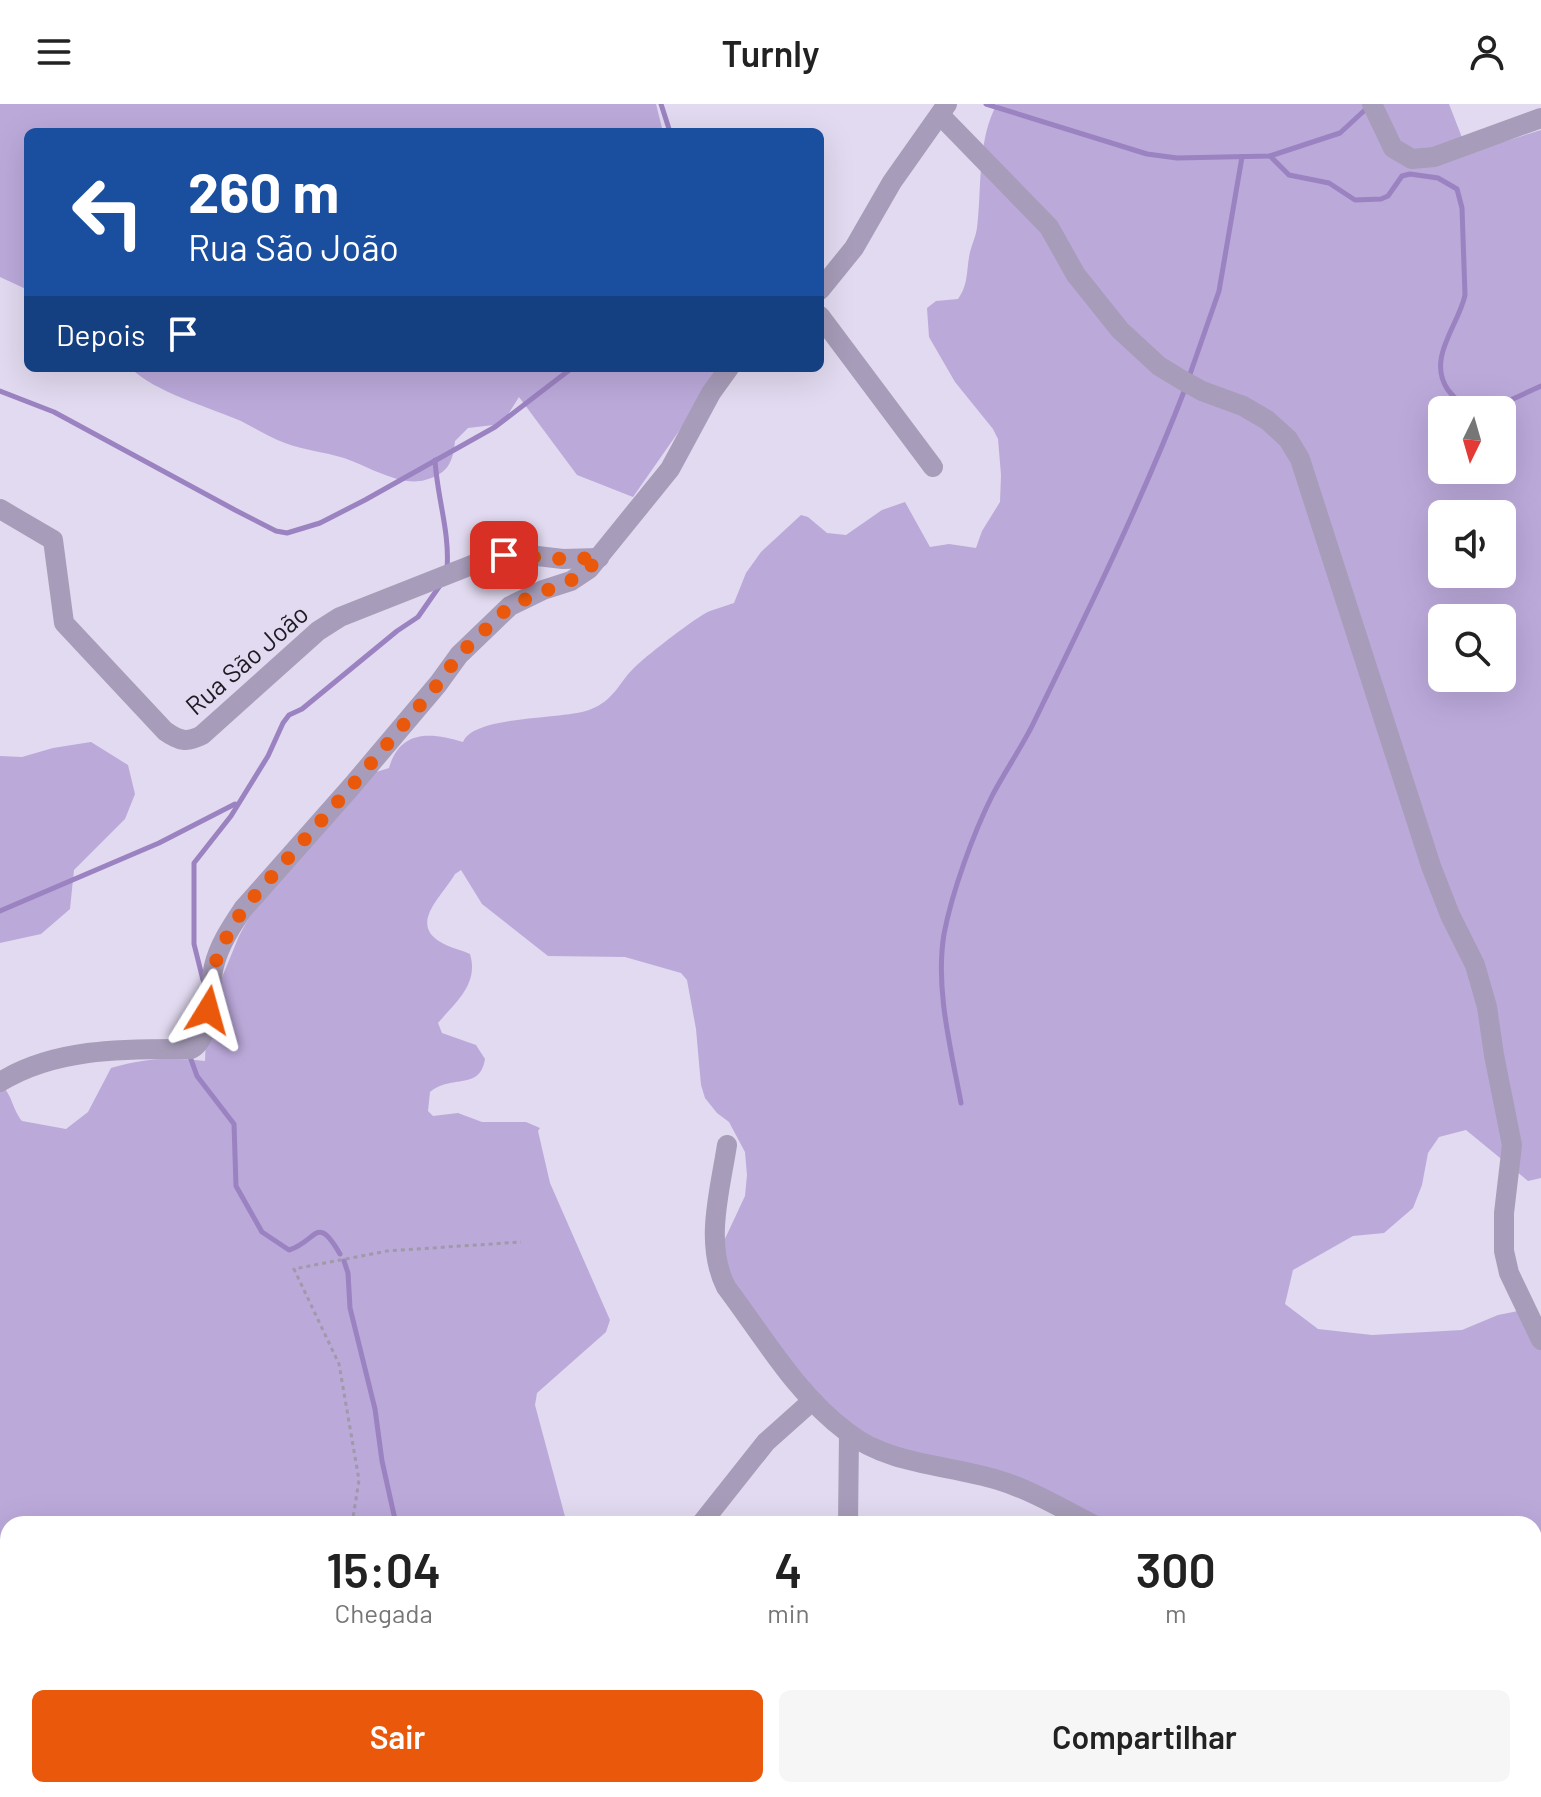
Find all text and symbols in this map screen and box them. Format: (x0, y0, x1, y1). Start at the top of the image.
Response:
icon: menu (32, 30, 76, 74)
icon: person (1465, 30, 1509, 74)
text: Turnly (722, 31, 820, 74)
text: 260 m (188, 157, 339, 224)
icon: left (56, 160, 160, 264)
text: Rua São João (188, 225, 399, 268)
icon: arrive (161, 312, 205, 356)
text: Depois (56, 316, 145, 352)
north arrow (1428, 396, 1516, 484)
map controls (1428, 396, 1516, 692)
button: sound (1428, 500, 1516, 588)
pin (470, 521, 538, 589)
icon: arrive (482, 533, 526, 577)
street label: Rua São João (178, 597, 314, 721)
button: search (1428, 604, 1516, 692)
position arrow (166, 968, 250, 1052)
text: 15:04 (326, 1540, 441, 1598)
text: 4 (774, 1540, 802, 1598)
text: 300 (1136, 1540, 1216, 1598)
text: Chegada (335, 1597, 433, 1628)
text: min (767, 1597, 809, 1628)
text: m (1165, 1597, 1186, 1628)
button: Sair (32, 1690, 763, 1782)
button: Compartilhar (779, 1690, 1510, 1782)

